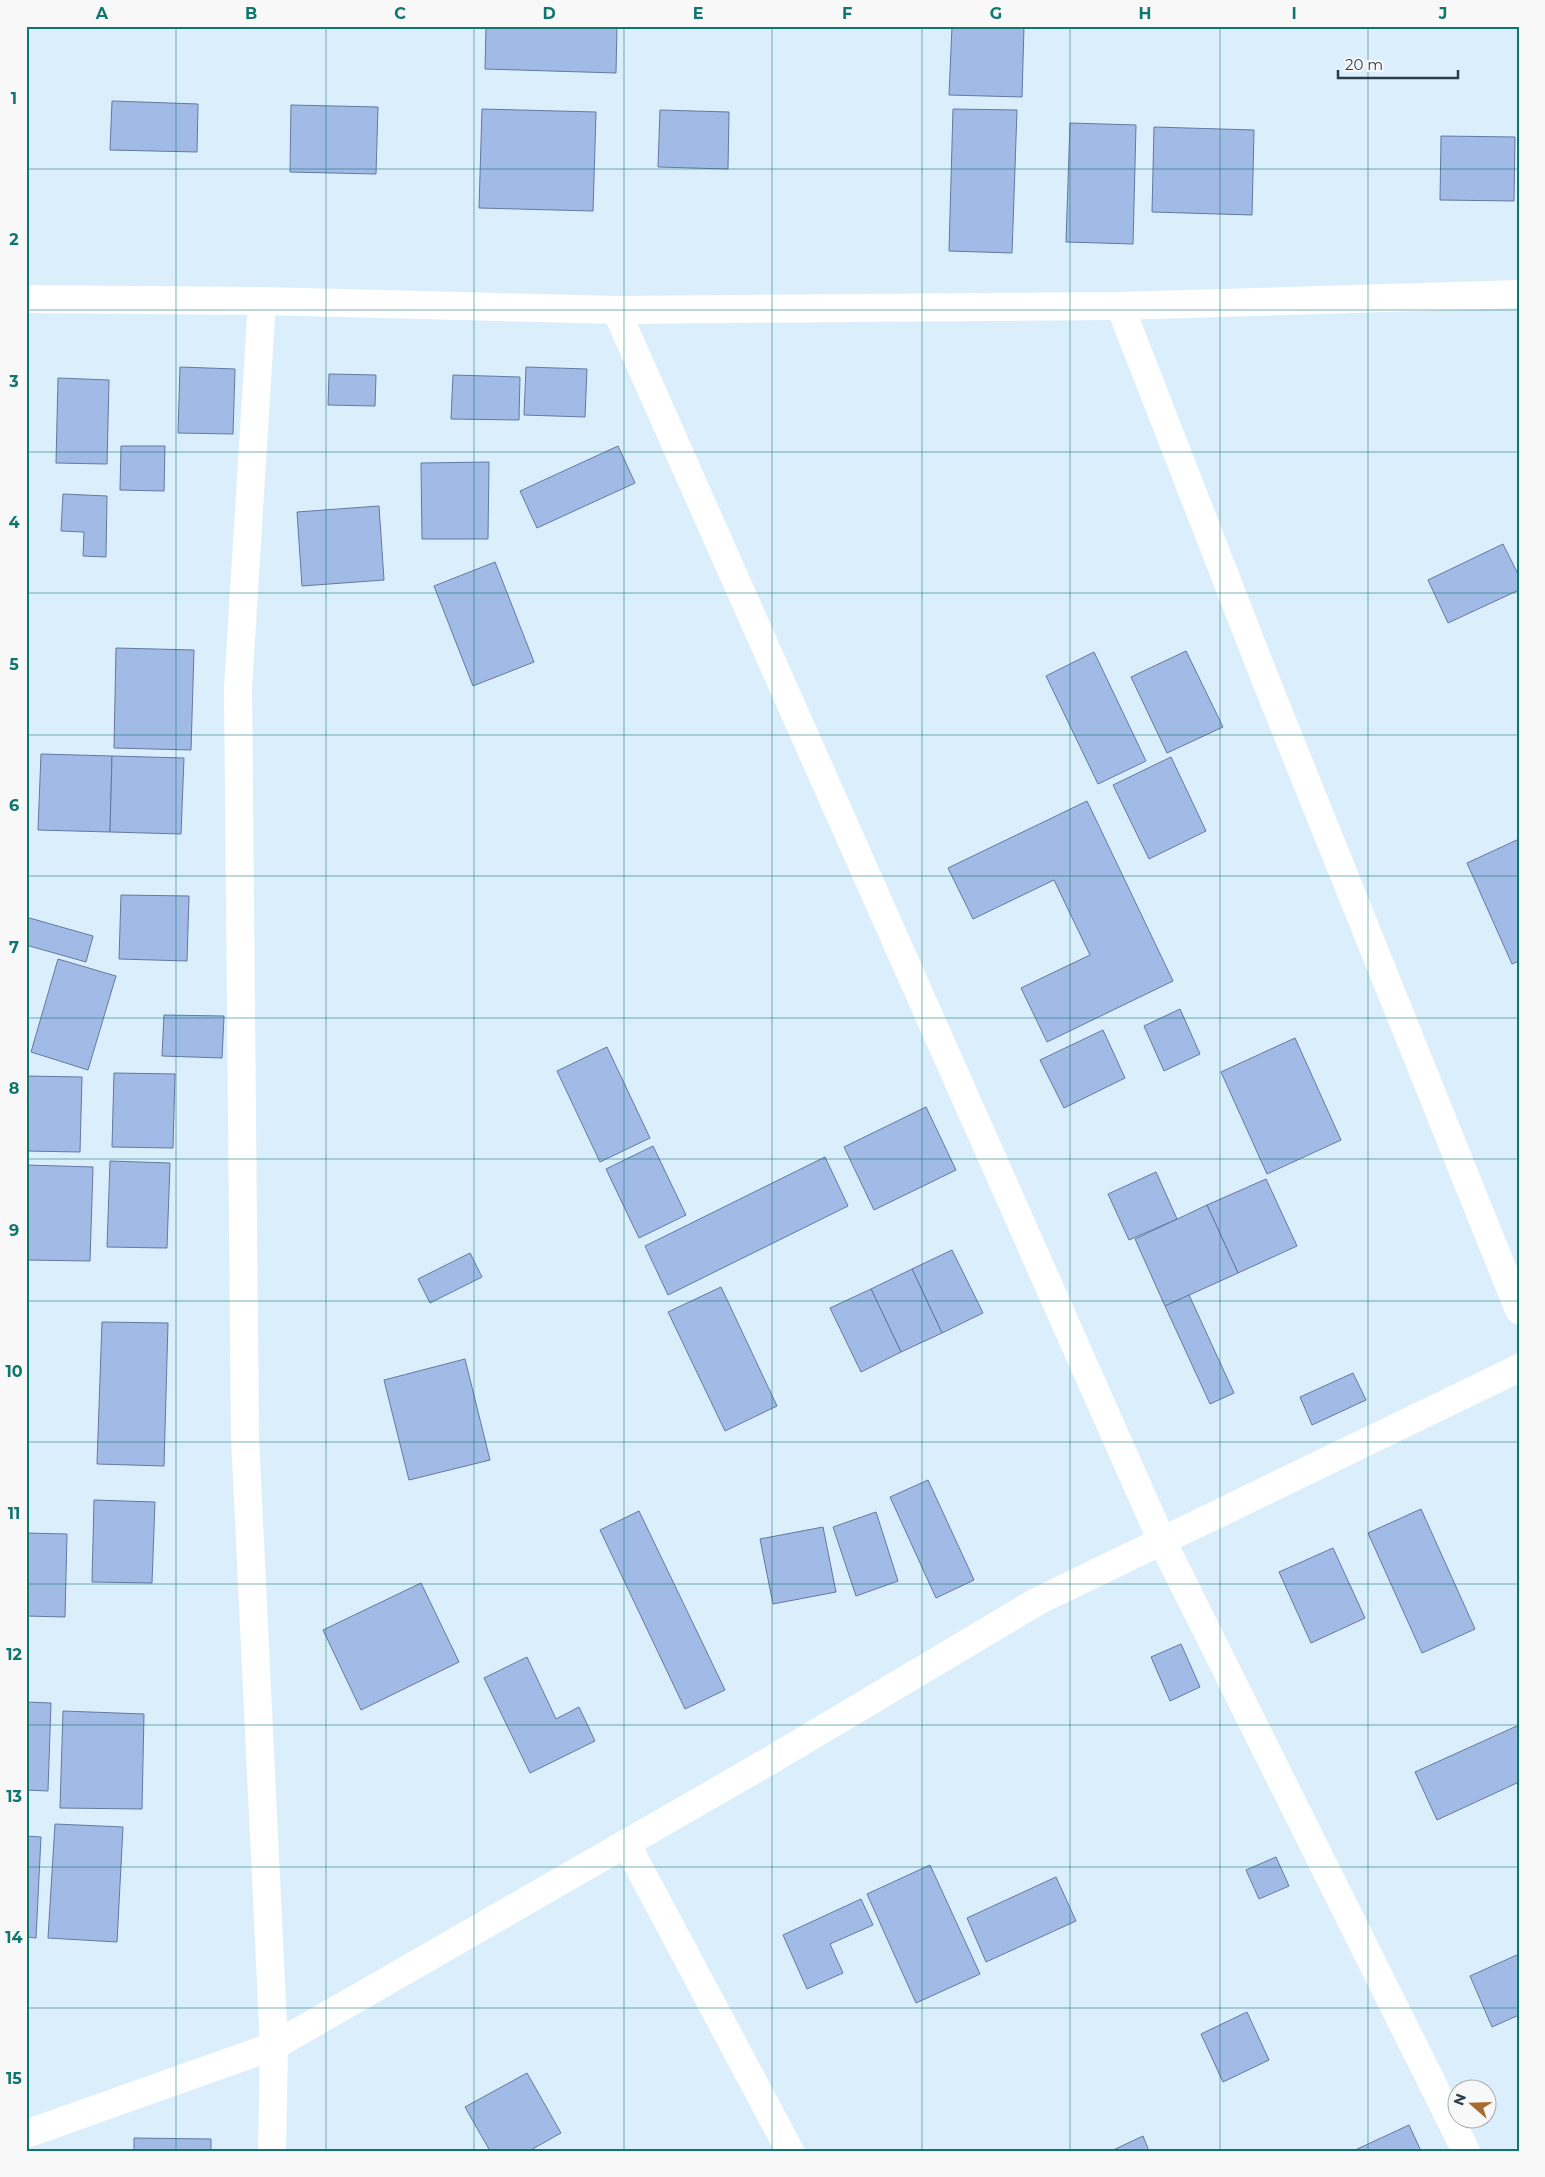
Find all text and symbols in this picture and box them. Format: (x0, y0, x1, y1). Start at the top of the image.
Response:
text: A (95, 4, 109, 23)
text: B (245, 4, 257, 23)
text: C (394, 4, 406, 23)
text: D (542, 4, 556, 23)
text: E (693, 4, 703, 23)
text: F (842, 4, 852, 23)
text: G (990, 4, 1002, 23)
text: H (1139, 4, 1151, 23)
text: I (1291, 4, 1297, 23)
text: J (1438, 4, 1447, 23)
scale bar (1338, 48, 1458, 80)
text: 20 m (1345, 55, 1383, 74)
text: 1 (11, 89, 17, 108)
text: 2 (9, 230, 19, 249)
text: 3 (8, 372, 19, 391)
text: 4 (8, 513, 20, 532)
text: 5 (9, 655, 19, 674)
text: 6 (9, 796, 19, 815)
text: 7 (9, 938, 19, 957)
text: 8 (9, 1079, 19, 1098)
text: 9 (9, 1221, 19, 1240)
text: 10 (5, 1362, 23, 1381)
text: 11 (8, 1504, 20, 1523)
text: 12 (6, 1645, 22, 1664)
text: 13 (6, 1787, 22, 1806)
text: 14 (5, 1928, 23, 1947)
text: 15 (6, 2069, 22, 2088)
north arrow (1448, 2080, 1498, 2130)
text: N (1449, 2091, 1470, 2108)

